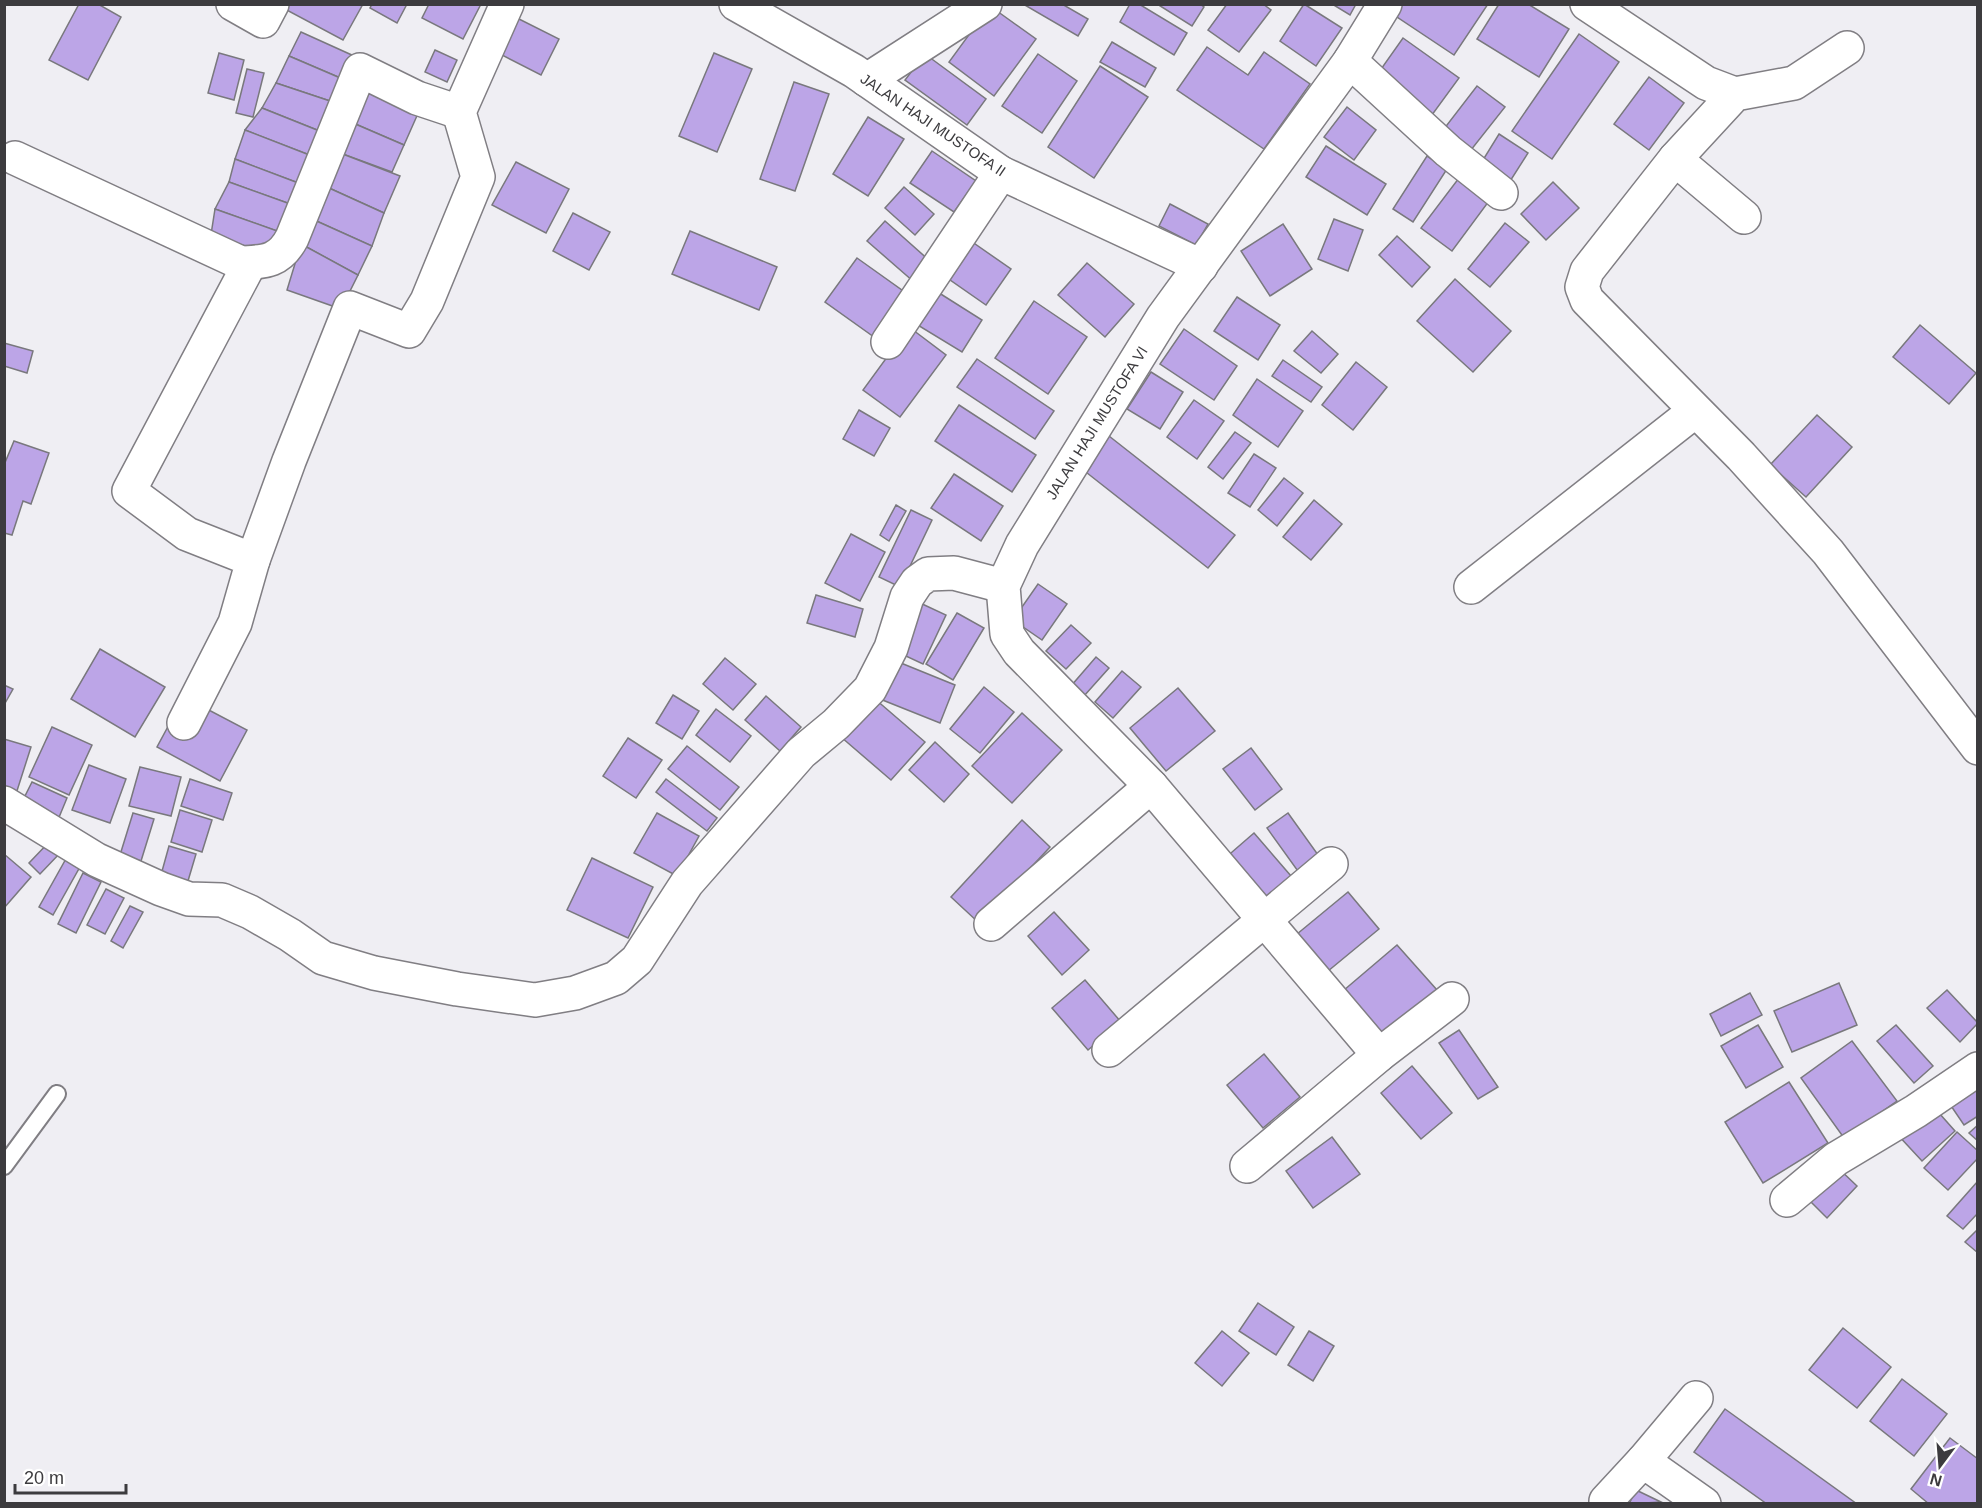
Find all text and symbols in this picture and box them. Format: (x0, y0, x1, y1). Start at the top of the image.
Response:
street label: JALAN HAJI MUSTOFA II (857, 70, 1009, 180)
street label: JALAN HAJI MUSTOFA VI (1042, 343, 1151, 502)
north arrow (1910, 1436, 1970, 1496)
scale bar (15, 1457, 126, 1495)
text: 20 m (24, 1468, 64, 1488)
text: N (1928, 1470, 1944, 1490)

